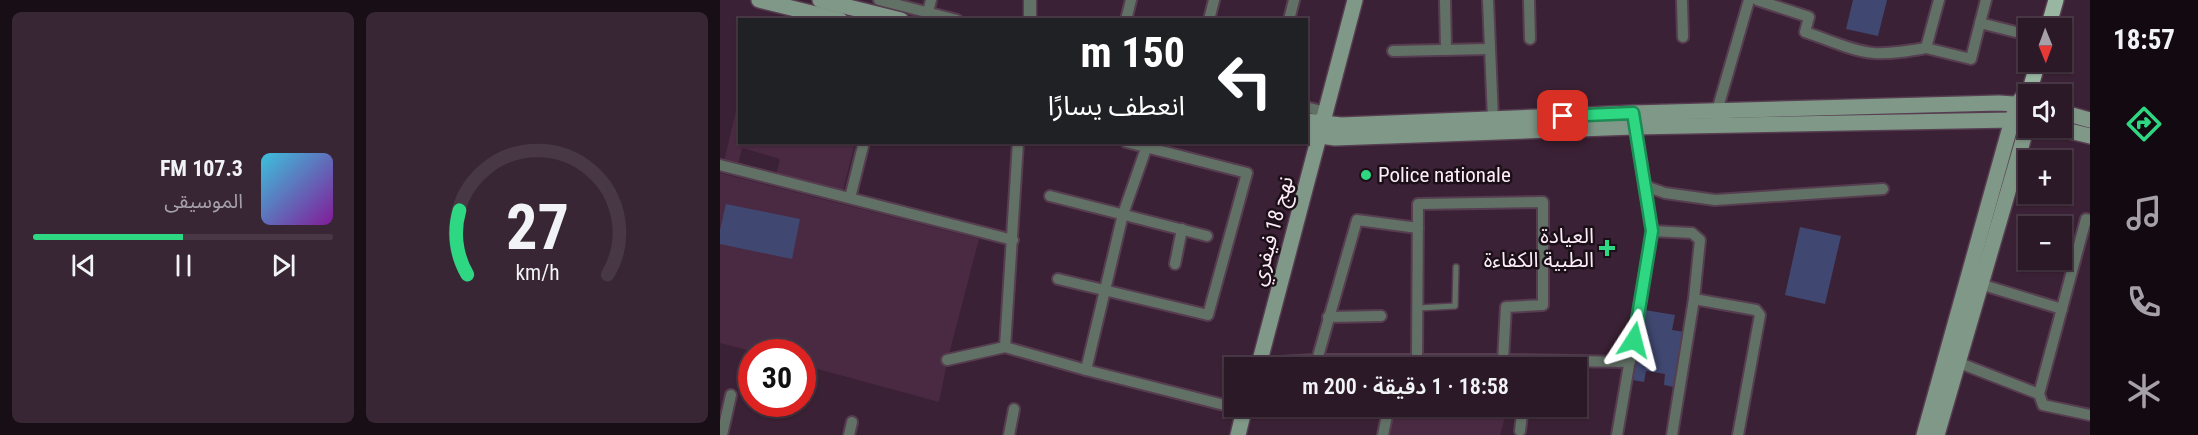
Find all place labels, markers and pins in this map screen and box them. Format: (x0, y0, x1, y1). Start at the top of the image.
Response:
pin (1537, 90, 1588, 141)
place label: Police nationale (1378, 163, 1511, 187)
marker: Police nationale (1359, 168, 1373, 182)
place label: العيادة الطبية الكفاءة (1484, 224, 1594, 272)
marker: العيادة الطبية الكفاءة (1598, 239, 1616, 257)

